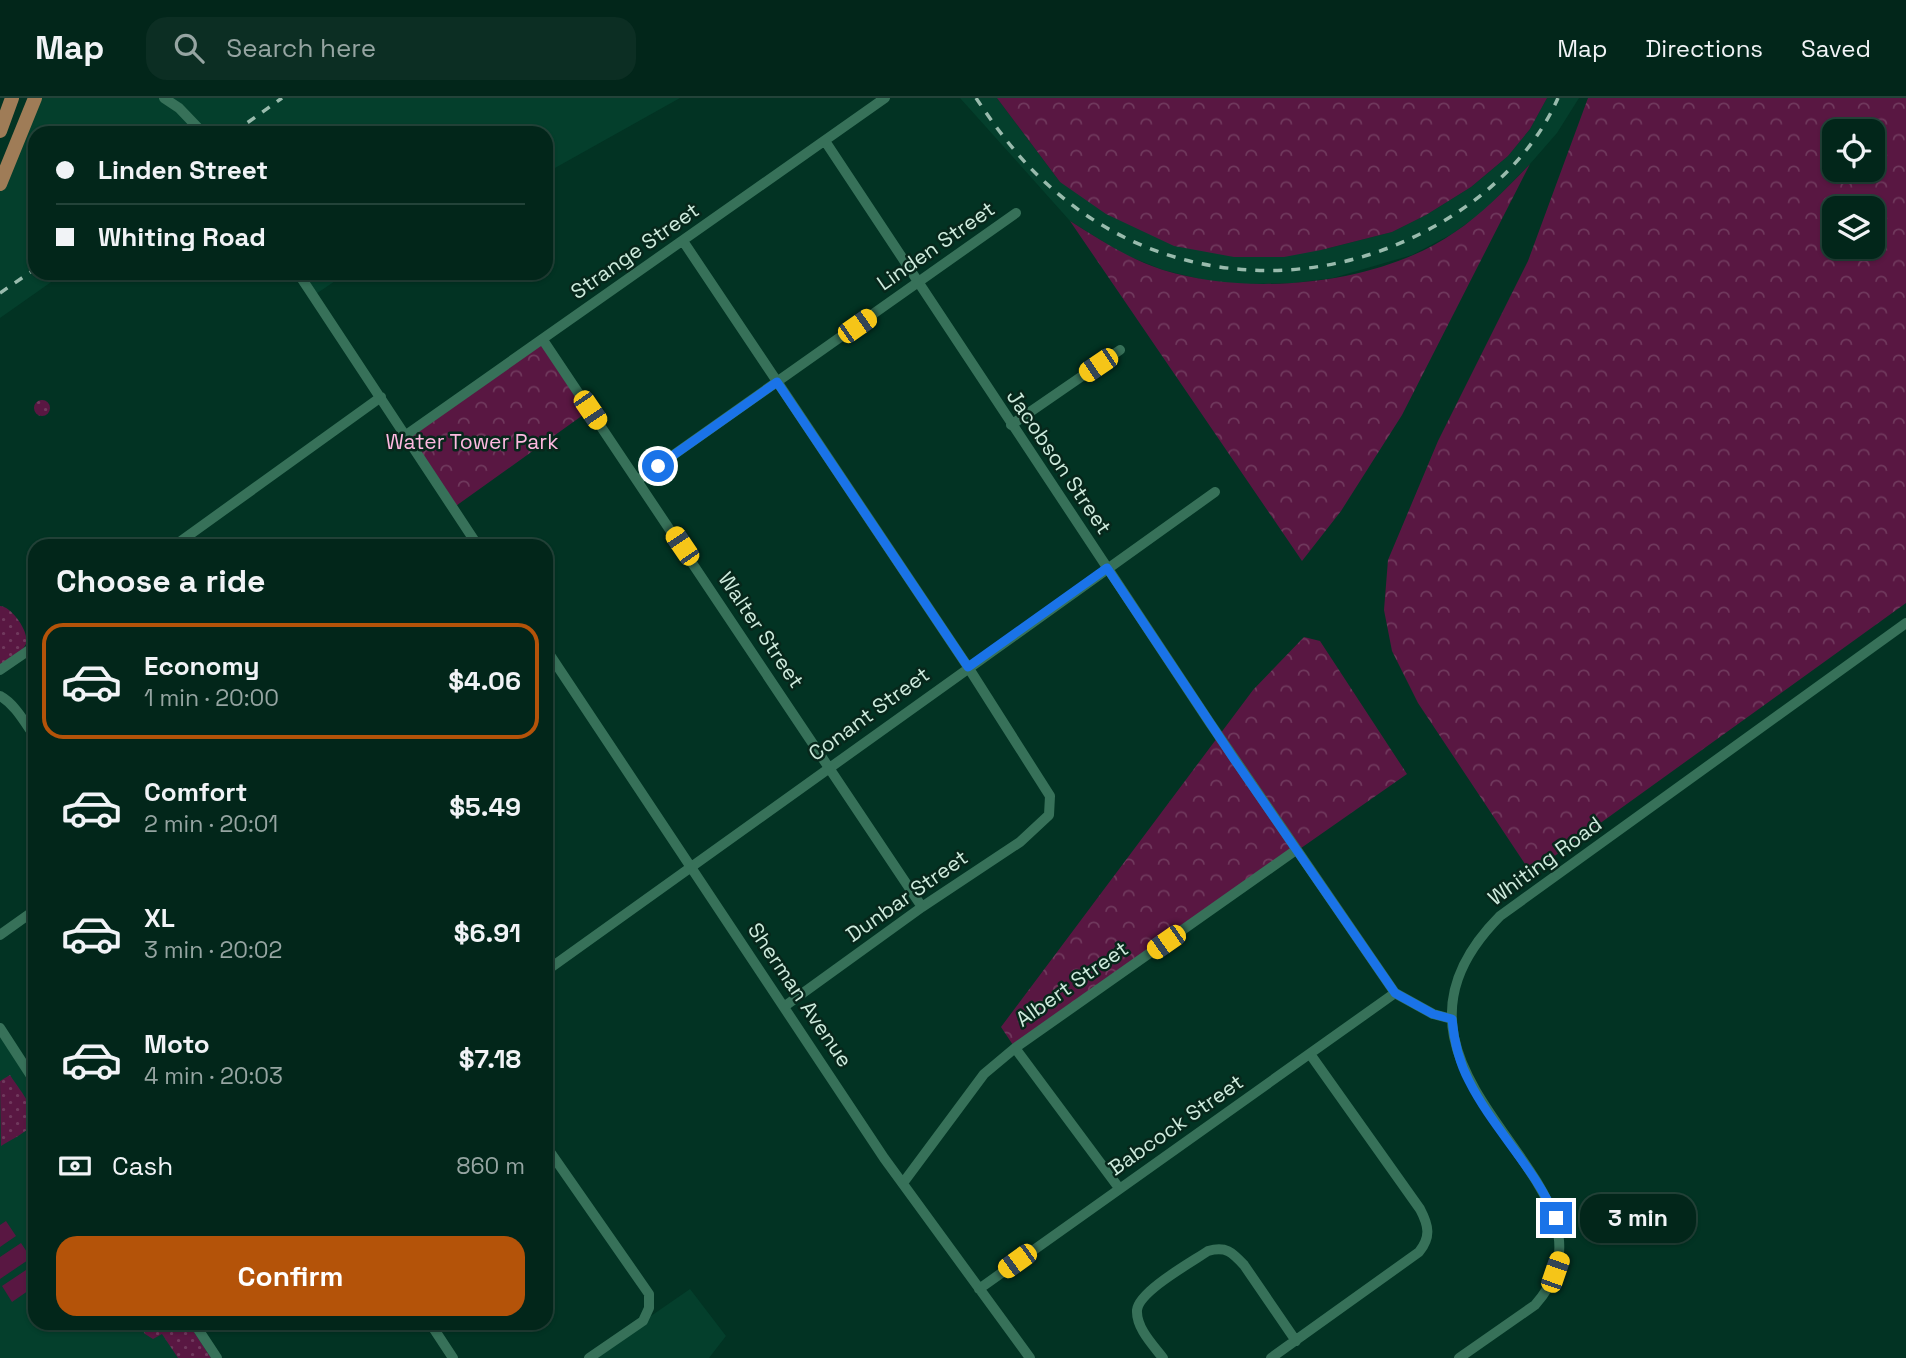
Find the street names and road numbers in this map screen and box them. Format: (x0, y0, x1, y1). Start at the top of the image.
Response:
street label: Linden Street (871, 195, 1000, 296)
street label: Strange Street (565, 196, 704, 305)
street label: Jacobson Street (1001, 384, 1118, 539)
street label: Walter Street (713, 566, 810, 693)
street label: Conant Street (803, 661, 935, 767)
street label: Whiting Road (1482, 810, 1607, 911)
street label: Dunbar Street (841, 844, 973, 948)
street label: Sherman Avenue (742, 917, 859, 1072)
street label: Albert Street (1010, 935, 1133, 1032)
street label: Babcock Street (1103, 1068, 1248, 1181)

